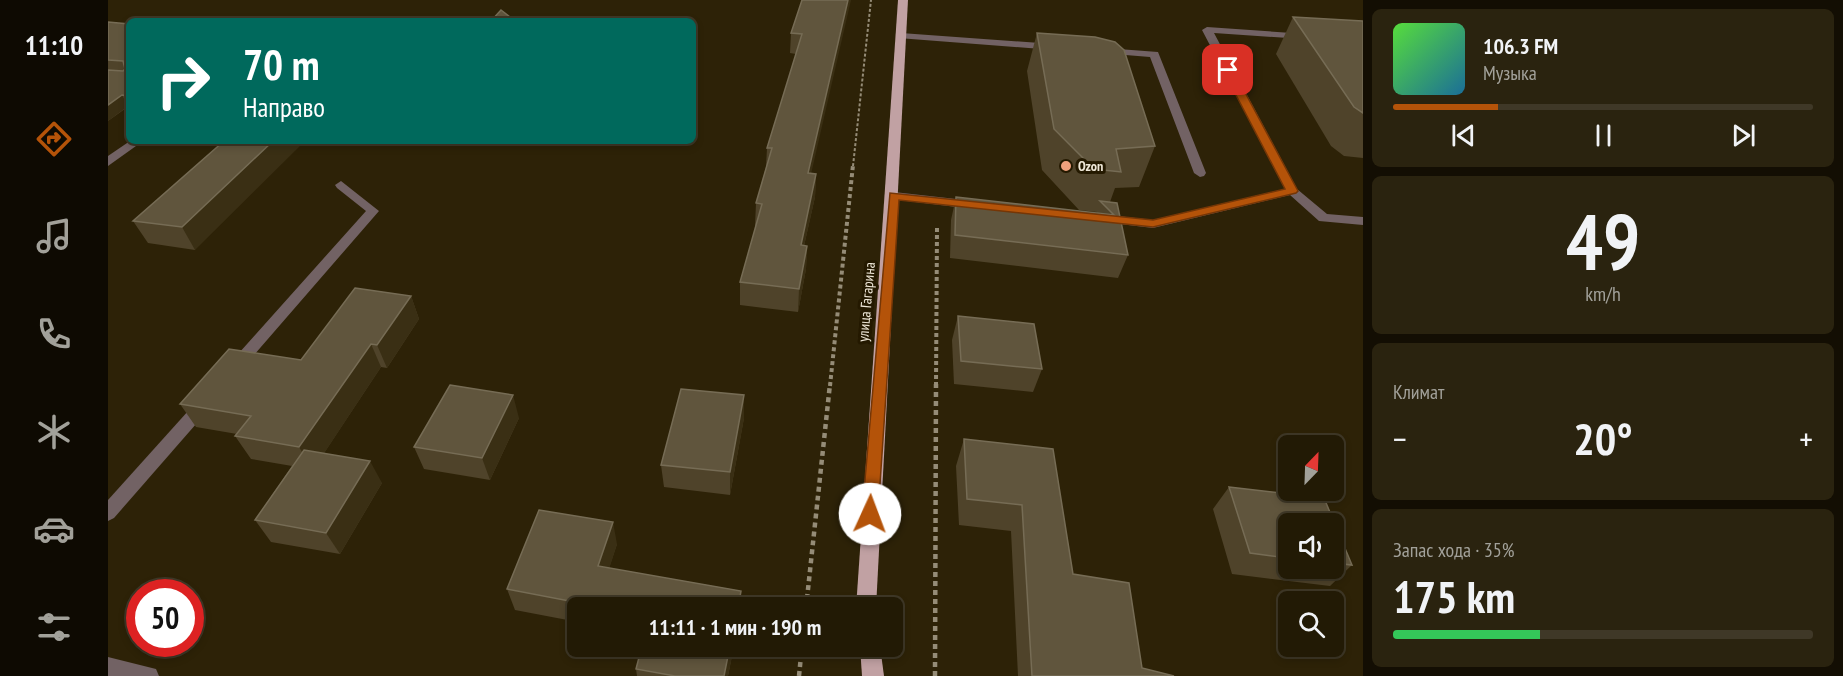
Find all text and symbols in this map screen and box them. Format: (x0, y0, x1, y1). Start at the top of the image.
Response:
text: 11:10 (25, 28, 83, 62)
text: 106.3 FM (1483, 32, 1558, 60)
text: 70 m (243, 37, 320, 92)
icon: right (144, 42, 222, 120)
pin (1202, 44, 1253, 95)
icon: arrive (1211, 53, 1244, 86)
text: Музыка (1483, 60, 1537, 86)
text: Направо (243, 90, 325, 124)
icon: directions (33, 118, 75, 160)
icon: previous (1447, 119, 1480, 152)
icon: pause (1587, 119, 1620, 152)
icon: next (1727, 119, 1760, 152)
place label: Ozon (1078, 157, 1103, 175)
marker: Ozon (1059, 159, 1073, 173)
text: 49 (1566, 191, 1640, 292)
icon: music (33, 215, 75, 257)
street label: улица Гагарина (853, 261, 879, 343)
text: km/h (1585, 281, 1621, 307)
icon: phone (33, 313, 75, 355)
text: Климат (1393, 379, 1444, 405)
text: 20° (1573, 409, 1633, 467)
icon: climate (33, 411, 75, 453)
text: − (1393, 417, 1407, 460)
text: + (1799, 417, 1813, 460)
north arrow (1278, 435, 1344, 501)
map controls (1278, 435, 1344, 657)
position arrow (838, 482, 902, 546)
icon: car (33, 508, 75, 550)
button: sound (1278, 513, 1344, 579)
text: Запас хода · 35% (1393, 537, 1514, 563)
text: 175 km (1393, 567, 1515, 625)
speed limit sign: 50 (126, 579, 204, 657)
button: search (1278, 591, 1344, 657)
icon: filters (33, 606, 75, 648)
text: 11:11 · 1 мин · 190 m (649, 613, 821, 641)

